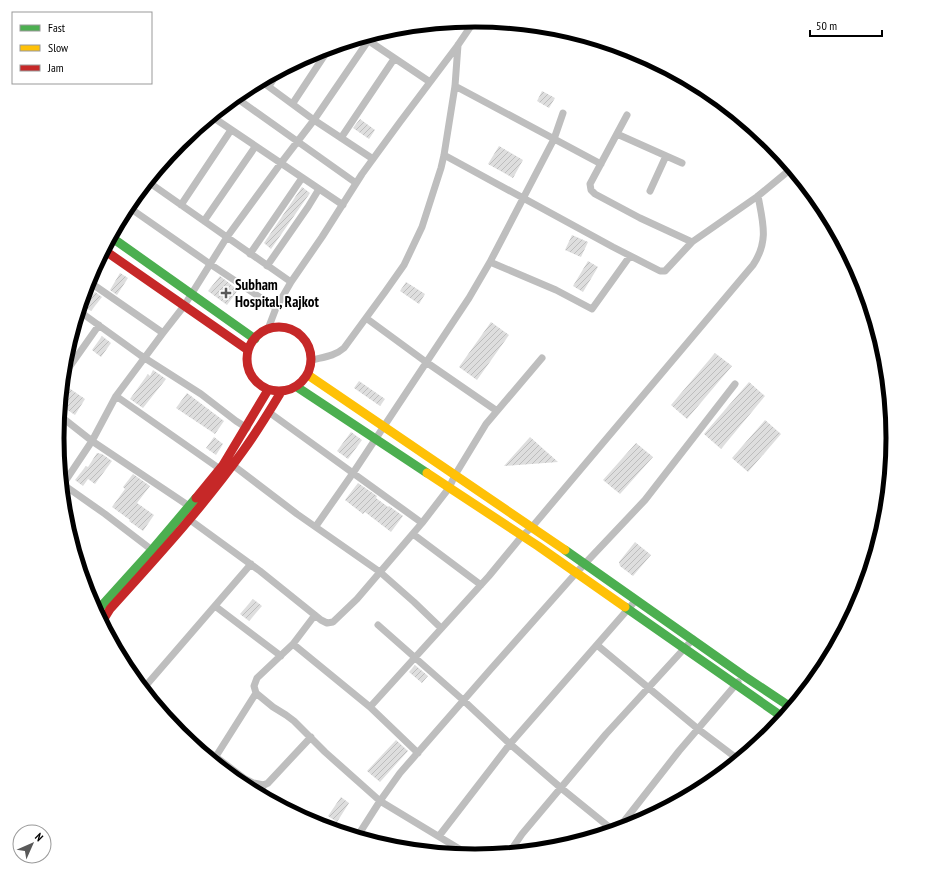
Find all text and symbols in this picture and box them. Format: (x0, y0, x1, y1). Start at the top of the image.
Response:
legend (12, 12, 152, 84)
scale bar (810, 12, 882, 38)
text: 50 m (816, 18, 837, 33)
text: Fast (48, 20, 66, 35)
text: Slow (48, 40, 69, 55)
text: Jam (47, 60, 64, 75)
place label: Subham Hospital, Rajkot (235, 275, 319, 311)
marker: Subham Hospital, Rajkot (220, 287, 232, 299)
north arrow (12, 824, 52, 864)
text: N (32, 830, 46, 844)

